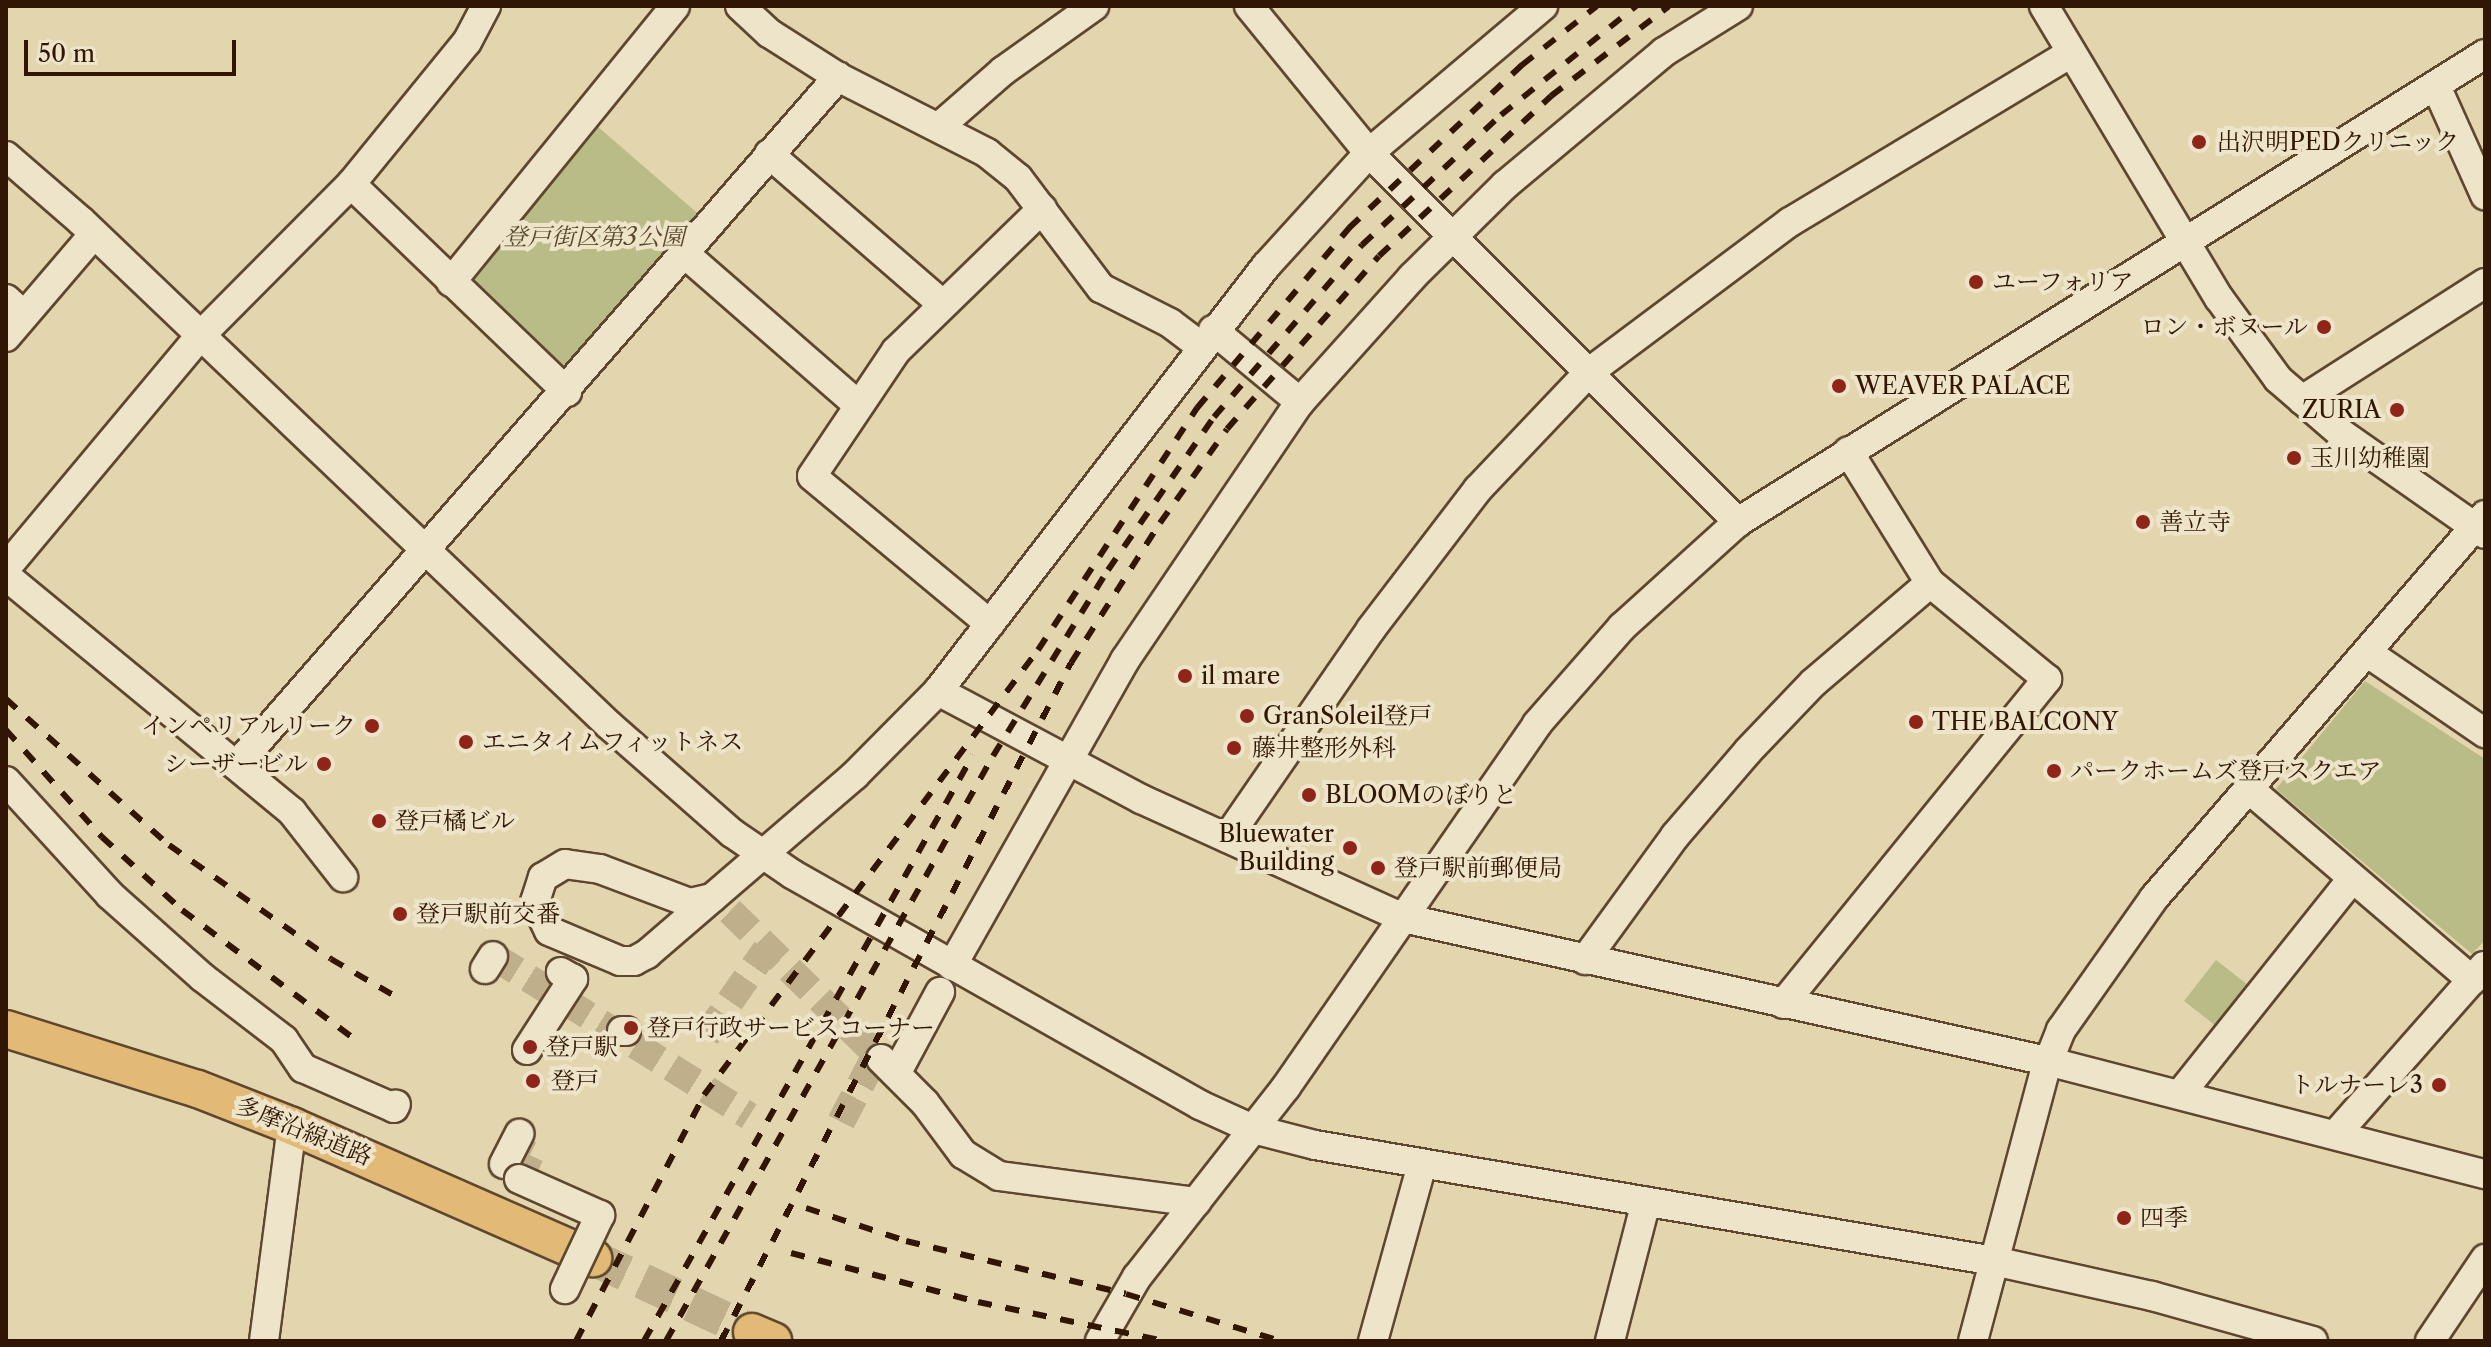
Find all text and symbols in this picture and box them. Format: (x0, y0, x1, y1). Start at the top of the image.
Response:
scale bar (28, 24, 240, 74)
text: 50 m (38, 39, 95, 68)
place label: 出沢明PEDクリニック (2217, 128, 2461, 156)
marker: 出沢明PEDクリニック (2188, 131, 2210, 153)
park label: 登戸街区第3公園 (503, 223, 685, 251)
place label: ユーフォリア (1992, 268, 2136, 296)
marker: ユーフォリア (1967, 273, 1985, 291)
place label: ロン・ボヌール (2140, 313, 2308, 341)
marker: ロン・ボヌール (2315, 318, 2333, 336)
place label: WEAVER PALACE (1855, 372, 2072, 400)
marker: WEAVER PALACE (1830, 377, 1848, 395)
place label: ZURIA (2302, 396, 2381, 424)
marker: ZURIA (2388, 401, 2406, 419)
place label: 玉川幼稚園 (2310, 444, 2430, 472)
marker: 玉川幼稚園 (2285, 449, 2303, 467)
place label: 善立寺 (2159, 508, 2231, 536)
marker: 善立寺 (2134, 513, 2152, 531)
place label: il mare (1201, 662, 1280, 690)
marker: il mare (1176, 667, 1194, 685)
place label: GranSoleil登戸 (1263, 702, 1432, 730)
marker: GranSoleil登戸 (1238, 707, 1256, 725)
place label: THE BALCONY (1932, 708, 2118, 736)
place label: インペリアルリーク (140, 712, 356, 740)
marker: THE BALCONY (1907, 713, 1925, 731)
marker: インペリアルリーク (363, 717, 381, 735)
place label: エニタイムフィットネス (482, 728, 746, 756)
marker: エニタイムフィットネス (457, 733, 475, 751)
place label: 藤井整形外科 (1252, 734, 1396, 762)
marker: 藤井整形外科 (1223, 737, 1245, 759)
place label: シーザービル (164, 750, 308, 778)
marker: シーザービル (315, 755, 333, 773)
place label: パークホームズ登戸スクエア (2070, 757, 2382, 785)
marker: パークホームズ登戸スクエア (2045, 762, 2063, 780)
place label: BLOOMのぼりと (1325, 781, 1517, 809)
marker: BLOOMのぼりと (1300, 786, 1318, 804)
place label: 登戸橘ビル (395, 807, 515, 835)
marker: 登戸橘ビル (370, 812, 388, 830)
place label: Bluewater Building (1219, 820, 1334, 876)
marker: Bluewater Building (1341, 839, 1359, 857)
place label: 登戸駅前郵便局 (1394, 854, 1562, 882)
marker: 登戸駅前郵便局 (1369, 859, 1387, 877)
place label: 登戸駅前交番 (416, 900, 560, 928)
marker: 登戸駅前交番 (391, 905, 409, 923)
place label: 登戸行政サービスコーナー (647, 1014, 935, 1042)
marker: 登戸行政サービスコーナー (622, 1019, 640, 1037)
place label: 登戸駅 (546, 1033, 618, 1061)
marker: 登戸駅 (521, 1038, 539, 1056)
place label: 登戸 (551, 1067, 599, 1095)
marker: 登戸 (522, 1070, 544, 1092)
place label: トルナーレ3 (2290, 1071, 2423, 1099)
marker: トルナーレ3 (2430, 1076, 2448, 1094)
street label: 多摩沿線道路 (232, 1091, 376, 1171)
place label: 四季 (2140, 1204, 2188, 1232)
marker: 四季 (2115, 1209, 2133, 1227)

